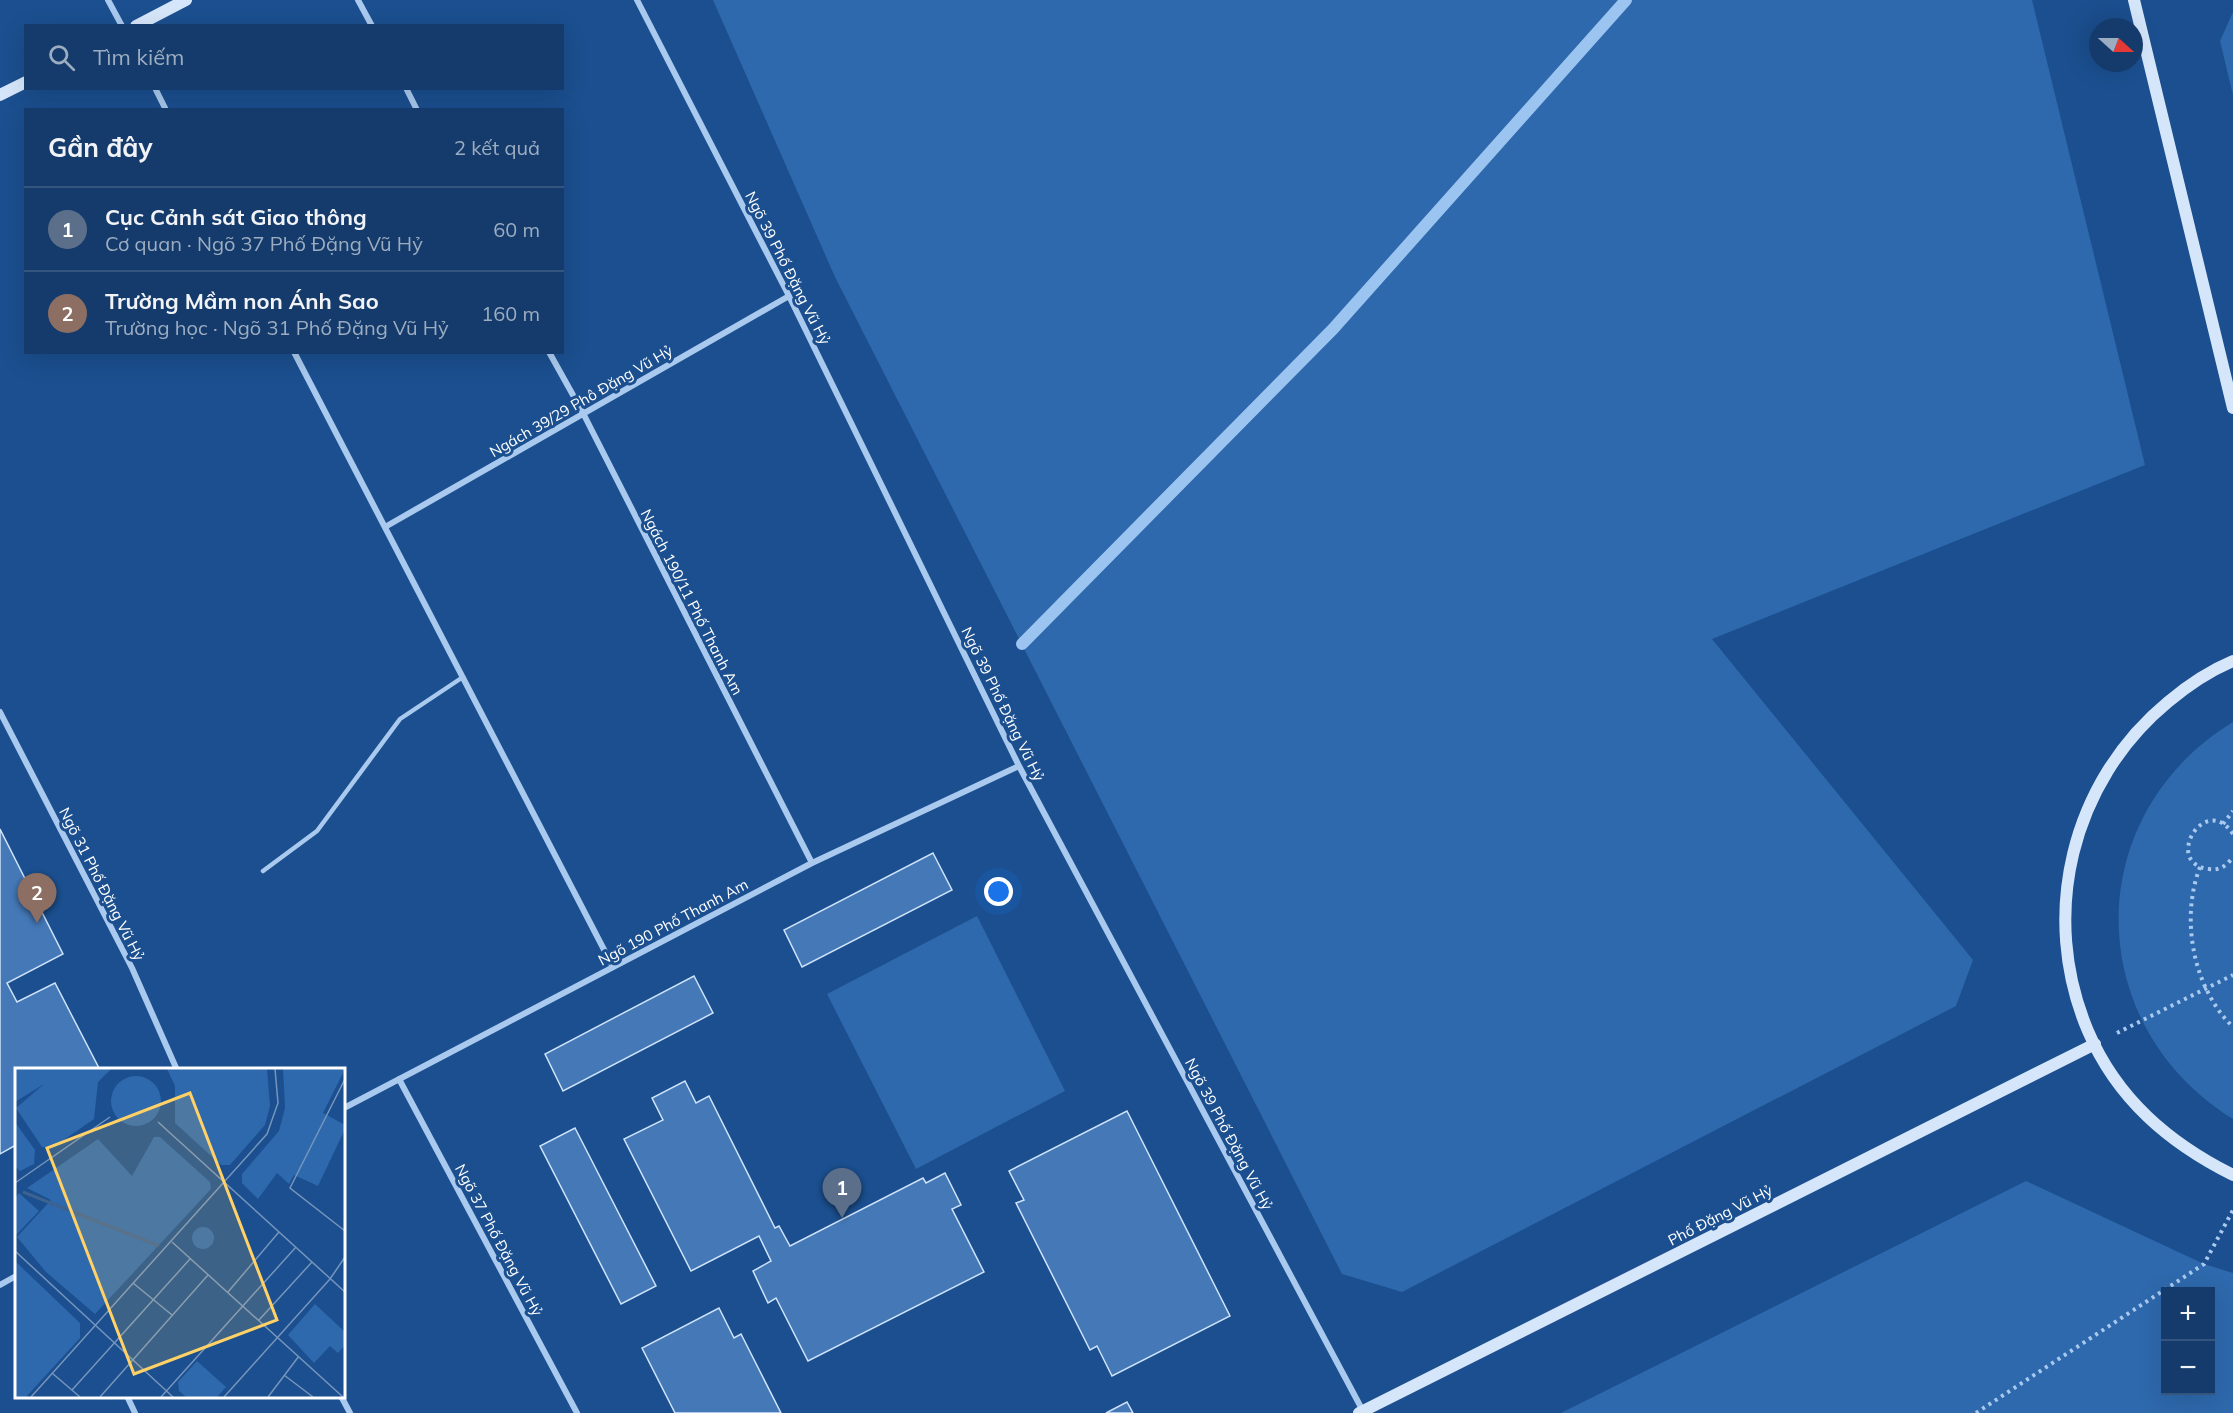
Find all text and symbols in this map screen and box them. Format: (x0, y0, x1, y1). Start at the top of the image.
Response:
north arrow (2089, 18, 2143, 72)
search box (24, 24, 564, 90)
icon: search (45, 41, 78, 74)
text: Tìm kiếm (93, 43, 184, 71)
text: Gần đây (48, 131, 153, 164)
text: 2 kết quả (454, 135, 540, 160)
street label: Ngõ 39 Phố Đặng Vũ Hỷ (741, 188, 835, 348)
text: Cục Cảnh sát Giao thông (105, 203, 367, 231)
text: 1 (62, 217, 74, 242)
text: 60 m (493, 217, 540, 242)
text: Cơ quan · Ngõ 37 Phố Đặng Vũ Hỷ (105, 231, 423, 256)
text: Trường Mầm non Ánh Sao (105, 287, 379, 315)
text: 2 (62, 301, 74, 326)
text: 160 m (481, 301, 540, 326)
text: Trường học · Ngõ 31 Phố Đặng Vũ Hỷ (105, 315, 449, 340)
street label: Ngách 39/29 Phô Đặng Vũ Hỷ (486, 341, 676, 461)
street label: Ngách 190/11 Phố Thanh Am (637, 506, 747, 698)
street label: Ngõ 39 Phố Đặng Vũ Hỷ (957, 624, 1049, 784)
street label: Ngõ 31 Phố Đặng Vũ Hỷ (55, 804, 149, 964)
pin: 2 (18, 874, 57, 923)
street label: Ngõ 190 Phố Thanh Am (595, 874, 751, 970)
your location (984, 877, 1013, 906)
street label: Ngõ 39 Phố Đặng Vũ Hỷ (1181, 1055, 1277, 1213)
inset map (15, 1068, 345, 1398)
street label: Ngõ 37 Phố Đặng Vũ Hỷ (451, 1161, 547, 1319)
pin: 1 (822, 1168, 862, 1218)
street label: Phố Đặng Vũ Hỷ (1665, 1180, 1775, 1250)
map controls (2161, 1287, 2215, 1395)
button: + (2161, 1287, 2215, 1341)
button: − (2161, 1341, 2215, 1395)

